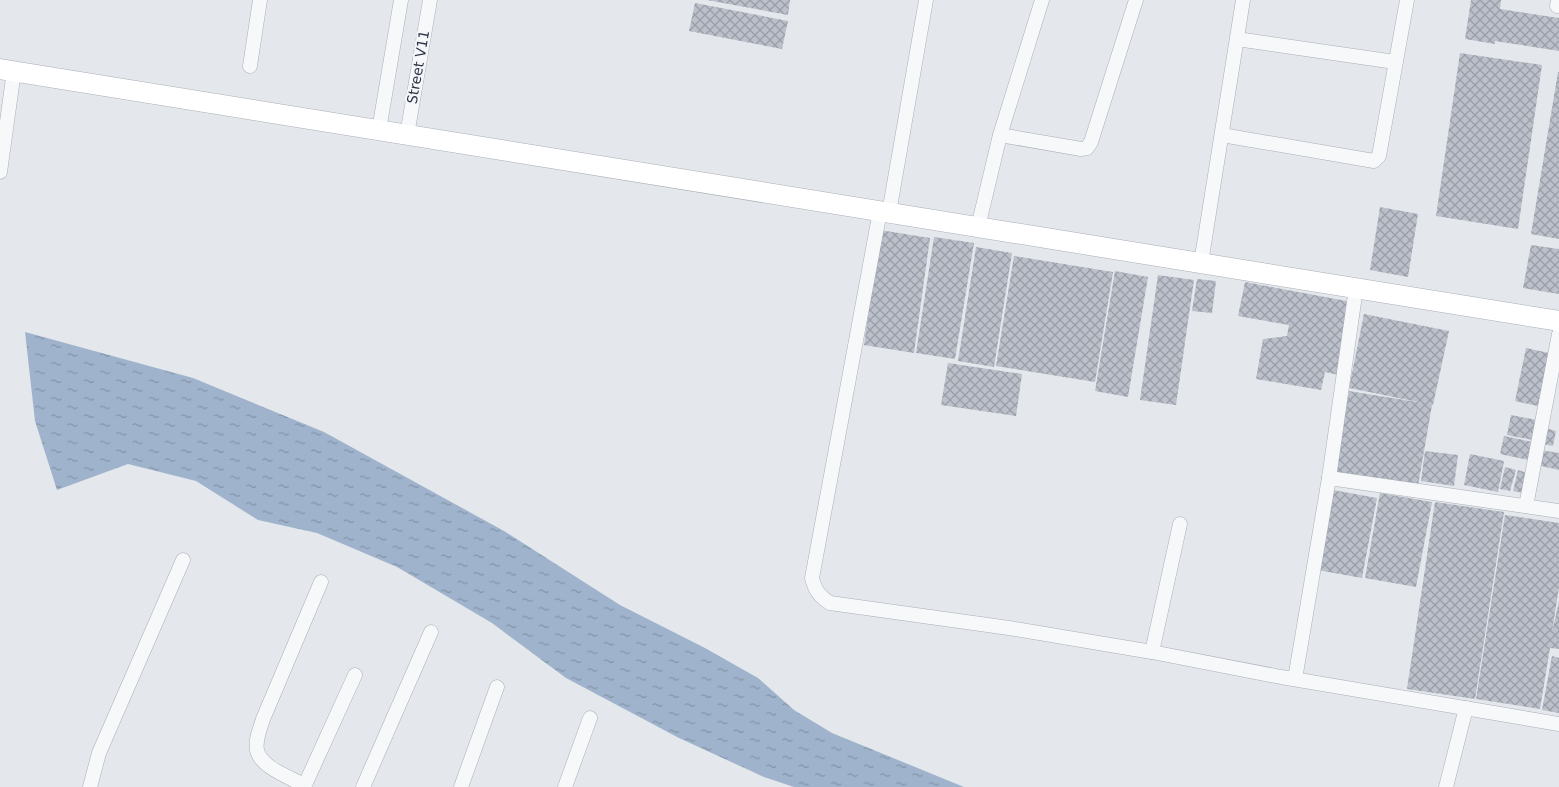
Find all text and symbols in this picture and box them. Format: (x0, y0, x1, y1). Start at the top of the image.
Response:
street label: Street V11 (404, 29, 432, 105)

